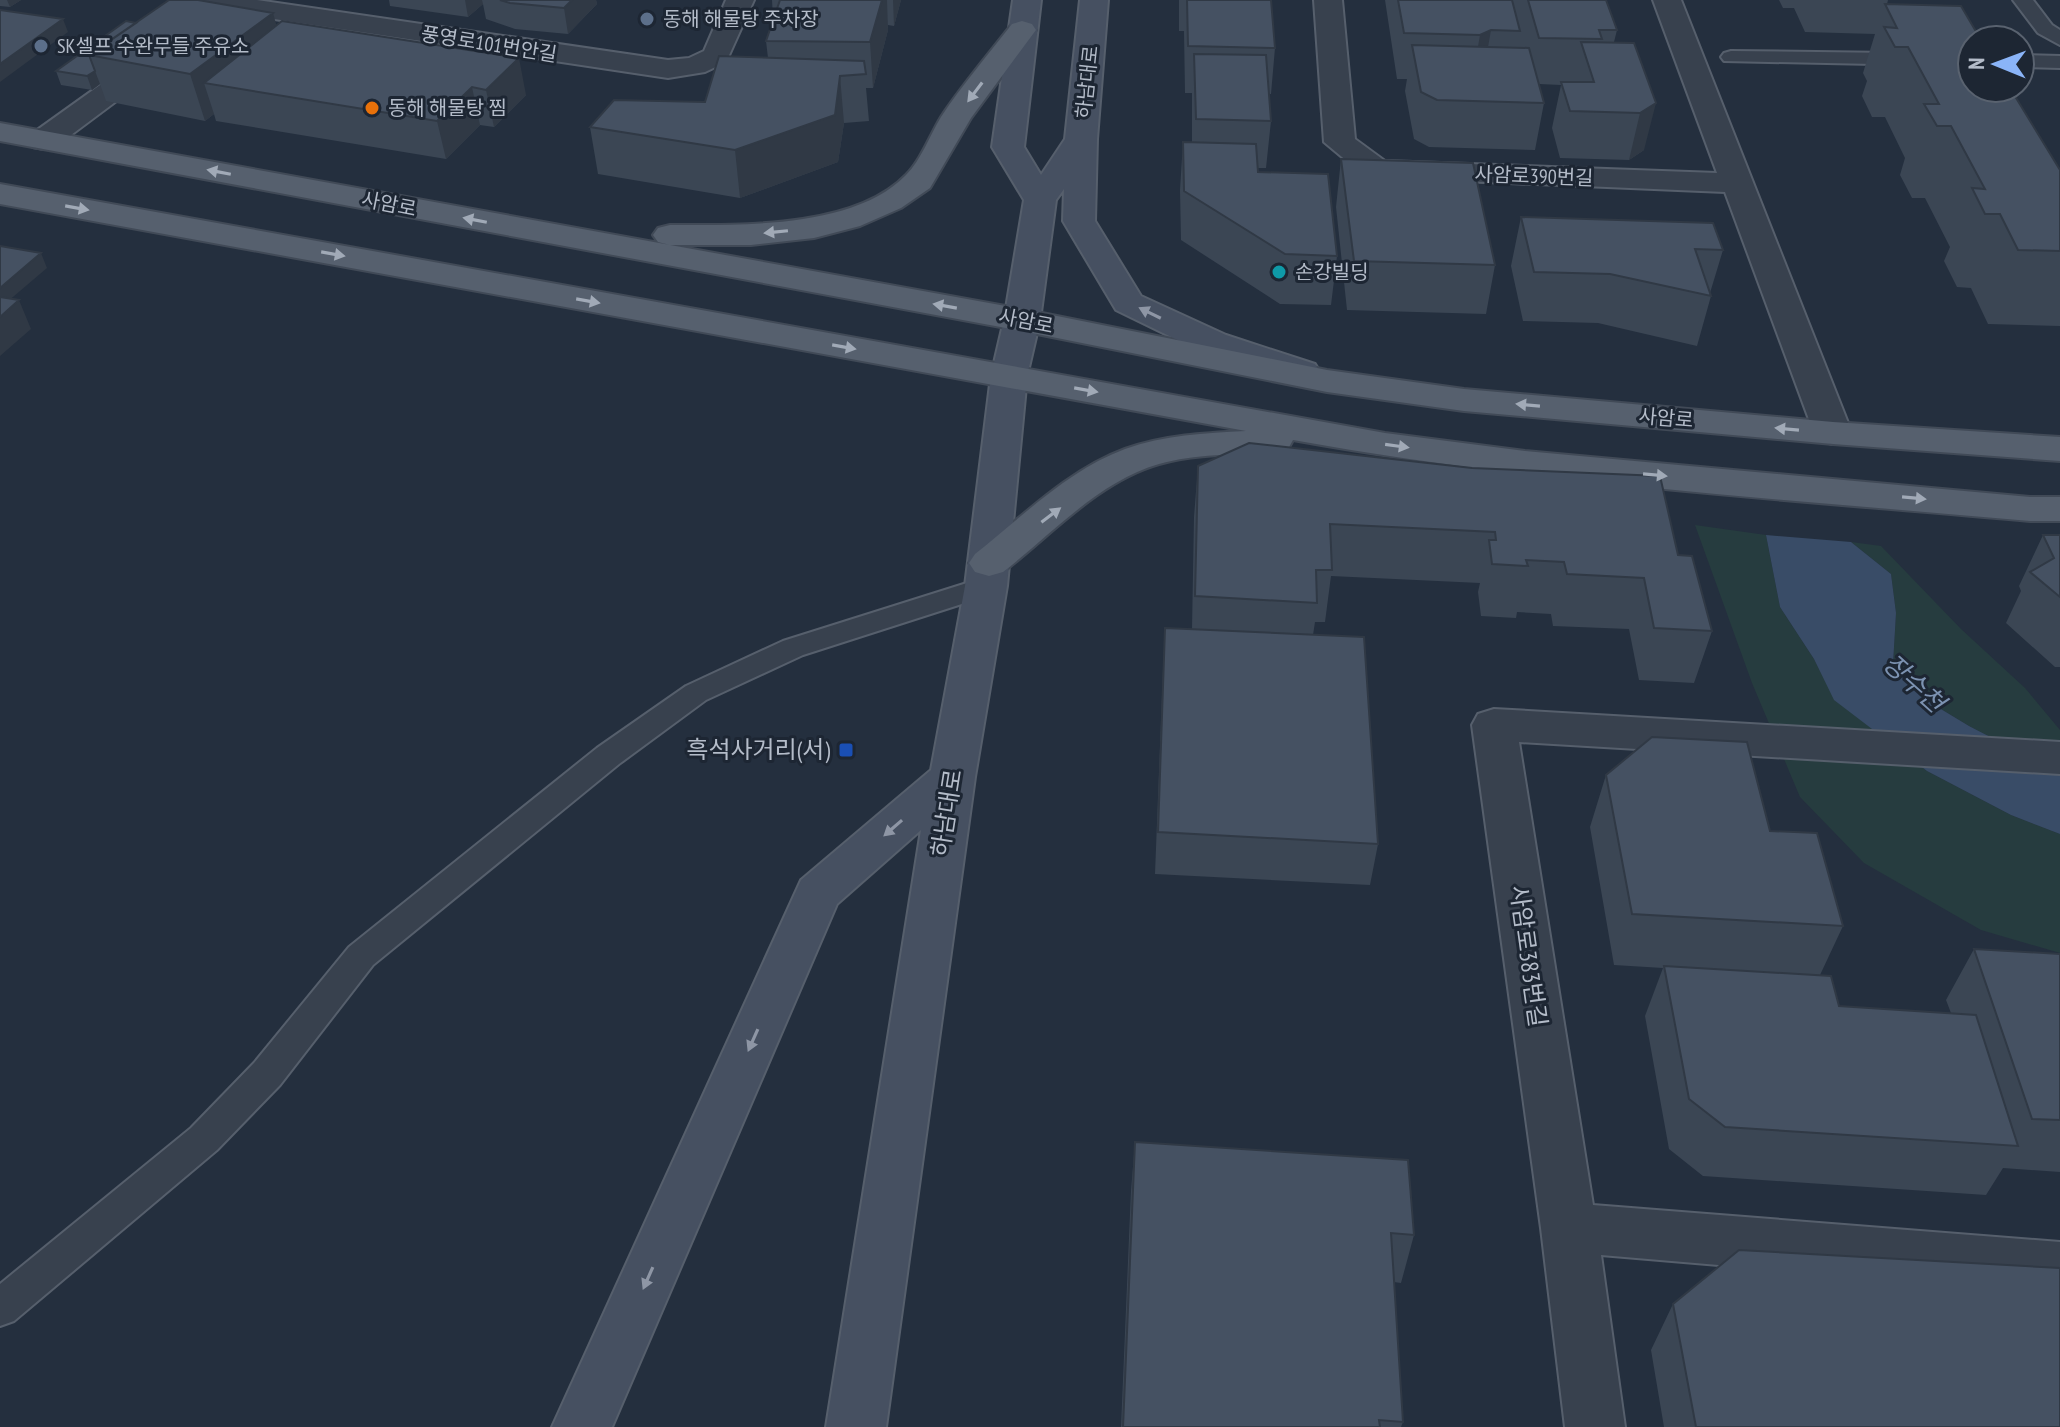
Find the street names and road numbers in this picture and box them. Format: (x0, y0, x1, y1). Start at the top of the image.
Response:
street label: 풍영로101번안길 (419, 20, 559, 68)
street label: 하남대로 (1070, 44, 1104, 120)
street label: 사암로390번길 (1474, 161, 1594, 191)
street label: 사암로 (359, 186, 419, 222)
street label: 사암로 (996, 303, 1056, 339)
street label: 사암로 (1637, 403, 1695, 433)
street label: 하남대로 (924, 767, 969, 859)
street label: 사암로383번길 (1503, 883, 1554, 1029)

